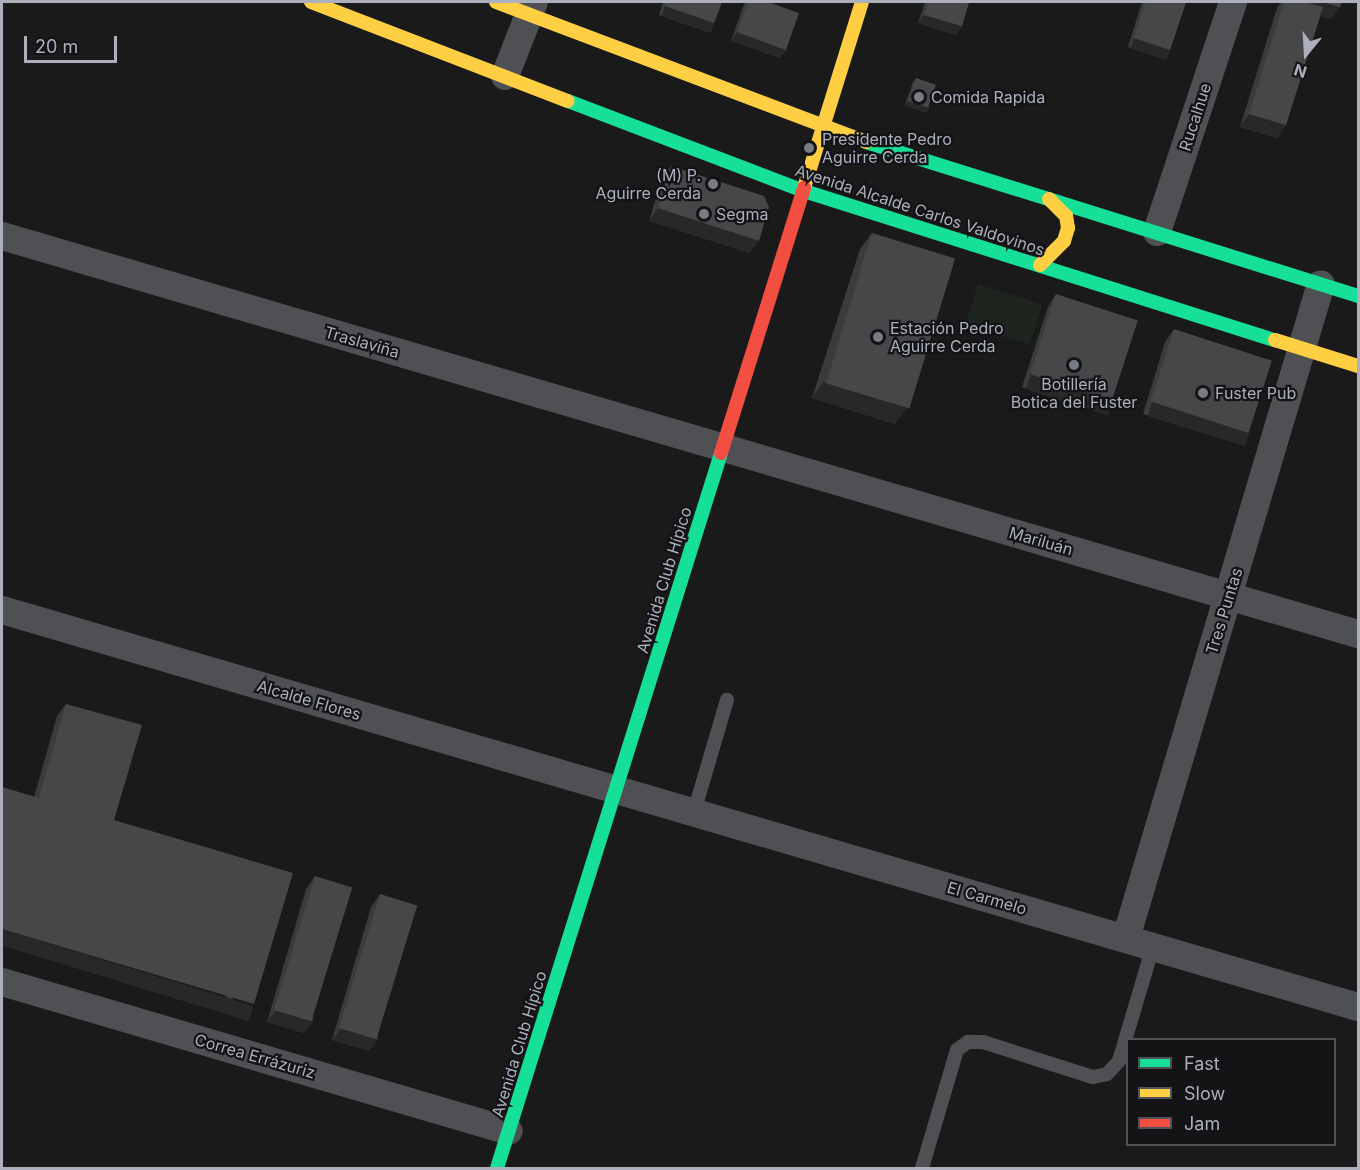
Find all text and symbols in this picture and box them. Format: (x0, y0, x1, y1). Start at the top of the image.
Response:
scale bar (27, 24, 120, 62)
north arrow (1276, 24, 1336, 84)
text: 20 m (35, 36, 78, 57)
text: N (1292, 60, 1309, 83)
street label: Rucalhue (1175, 81, 1215, 153)
place label: Comida Rapida (931, 87, 1045, 107)
marker: Comida Rapida (912, 90, 926, 104)
place label: Presidente Pedro Aguirre Cerda (822, 129, 952, 167)
marker: Presidente Pedro Aguirre Cerda (800, 139, 818, 157)
street label: Avenida Alcalde Carlos Valdovinos (793, 161, 1047, 259)
place label: (M) P. Aguirre Cerda (595, 165, 701, 203)
marker: (M) P. Aguirre Cerda (706, 177, 720, 191)
place label: Segma (716, 204, 768, 224)
marker: Segma (697, 207, 711, 221)
place label: Estación Pedro Aguirre Cerda (890, 318, 1004, 356)
street label: Traslaviña (322, 322, 402, 362)
marker: Estación Pedro Aguirre Cerda (871, 330, 885, 344)
marker: Botillería Botica del Fuster (1067, 358, 1081, 372)
place label: Botillería Botica del Fuster (1011, 374, 1137, 412)
place label: Fuster Pub (1215, 383, 1296, 403)
marker: Fuster Pub (1196, 386, 1210, 400)
street label: Avenida Club Hípico (633, 504, 695, 656)
street label: Mariluán (1007, 523, 1075, 559)
street label: Tres Puntas (1202, 565, 1246, 657)
street label: Alcalde Flores (255, 676, 363, 724)
street label: El Carmelo (945, 878, 1029, 918)
street label: Avenida Club Hípico (488, 968, 550, 1120)
street label: Correa Errázuriz (193, 1030, 317, 1082)
legend (1126, 1038, 1336, 1146)
text: Fast (1184, 1053, 1220, 1074)
text: Slow (1184, 1083, 1225, 1104)
text: Jam (1184, 1113, 1220, 1134)

